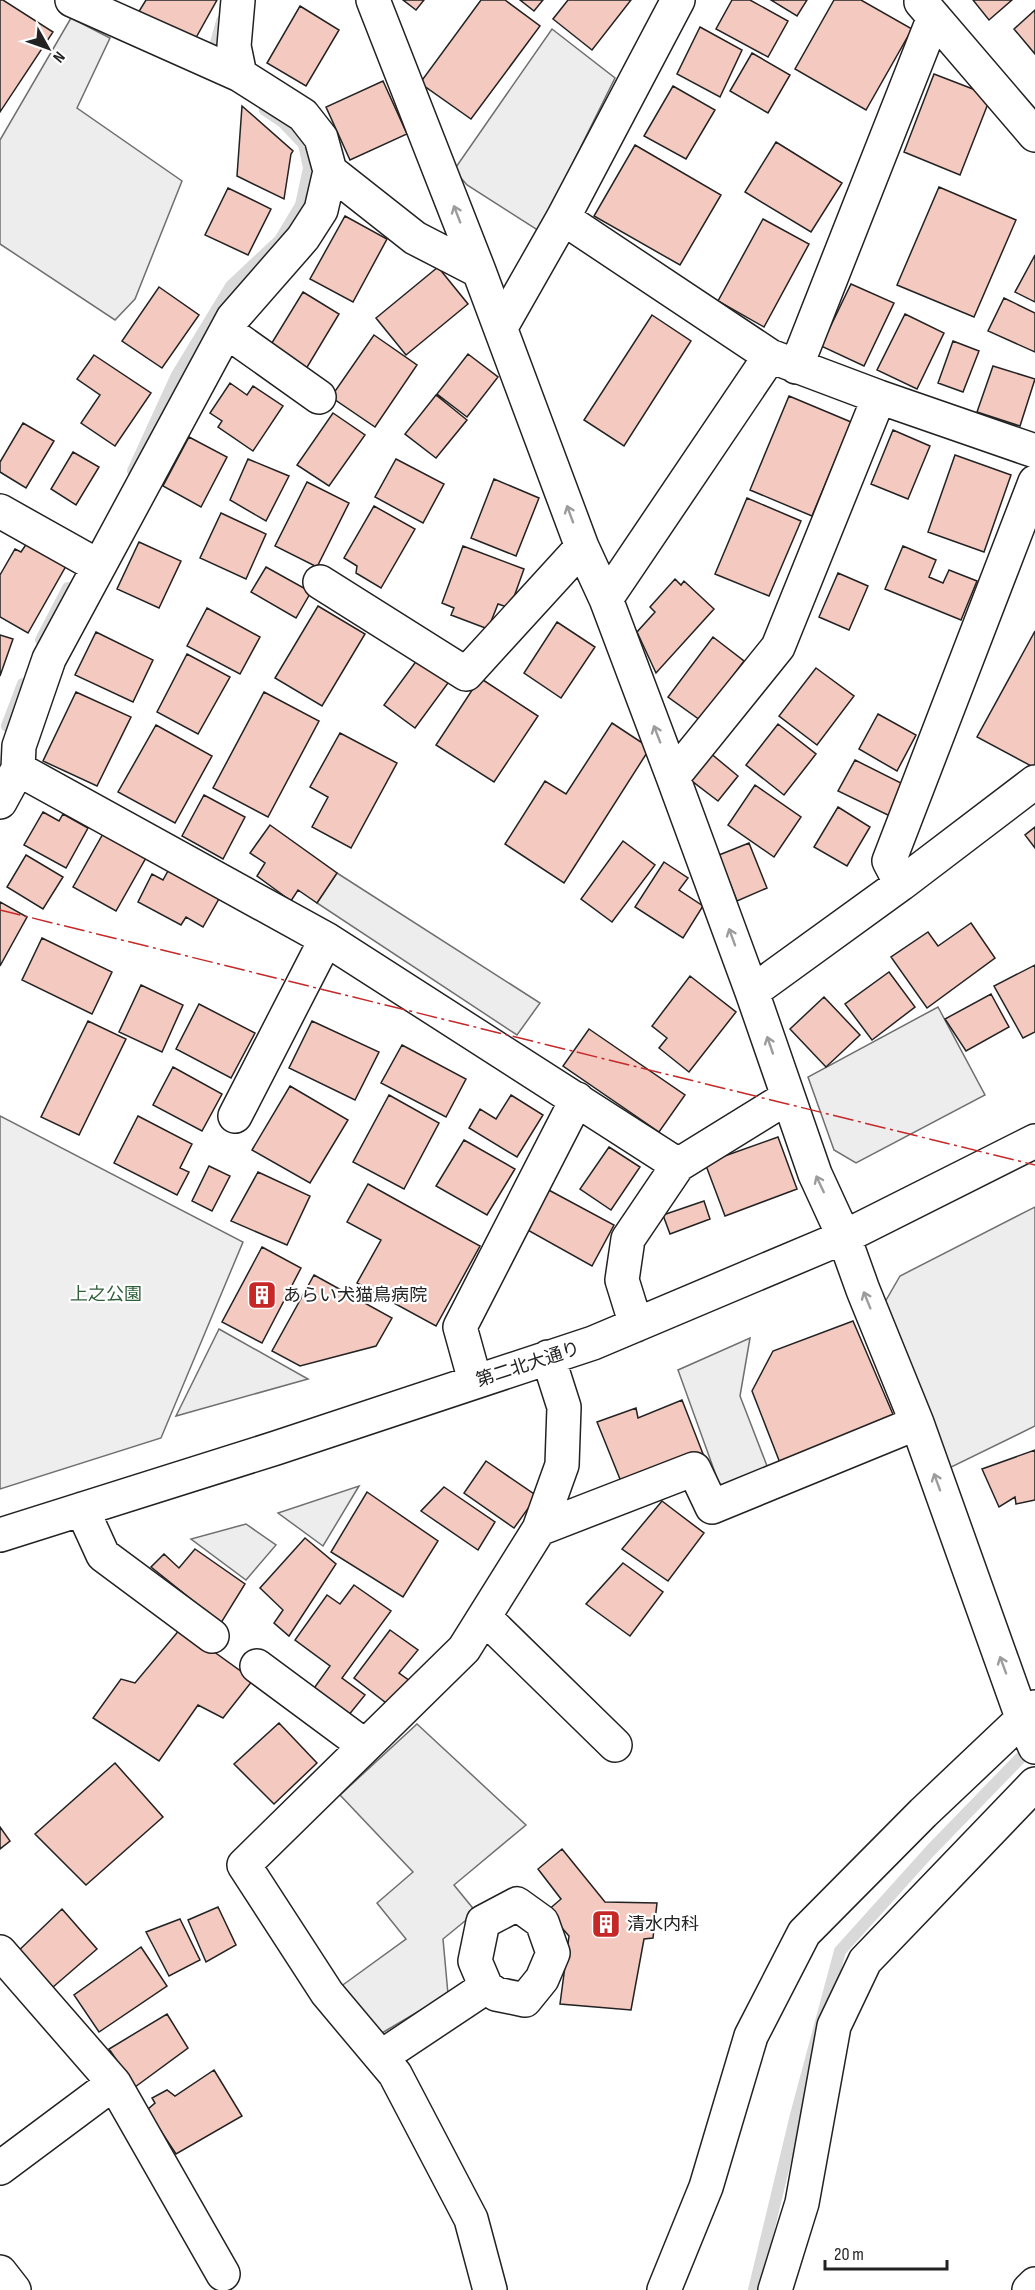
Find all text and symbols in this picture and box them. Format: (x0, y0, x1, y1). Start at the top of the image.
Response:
north arrow (18, 18, 78, 78)
text: N (48, 47, 68, 66)
one-way arrow (451, 205, 462, 223)
one-way arrow (563, 505, 574, 524)
one-way arrow (651, 726, 662, 744)
one-way arrow (726, 928, 737, 947)
one-way arrow (764, 1036, 775, 1055)
one-way arrow (813, 1175, 825, 1193)
building icon: あらい犬猫鳥病院 (246, 1279, 278, 1311)
park label: 上之公園 (70, 1284, 142, 1305)
place label: あらい犬猫鳥病院 (283, 1285, 427, 1306)
one-way arrow (861, 1291, 872, 1310)
street label: 第二北大通り (474, 1338, 583, 1391)
one-way arrow (931, 1473, 942, 1492)
one-way arrow (996, 1656, 1007, 1675)
building icon: 清水内科 (590, 1908, 622, 1940)
place label: 清水内科 (627, 1914, 699, 1935)
scale bar (825, 2233, 946, 2271)
text: 20 m (834, 2244, 864, 2265)

